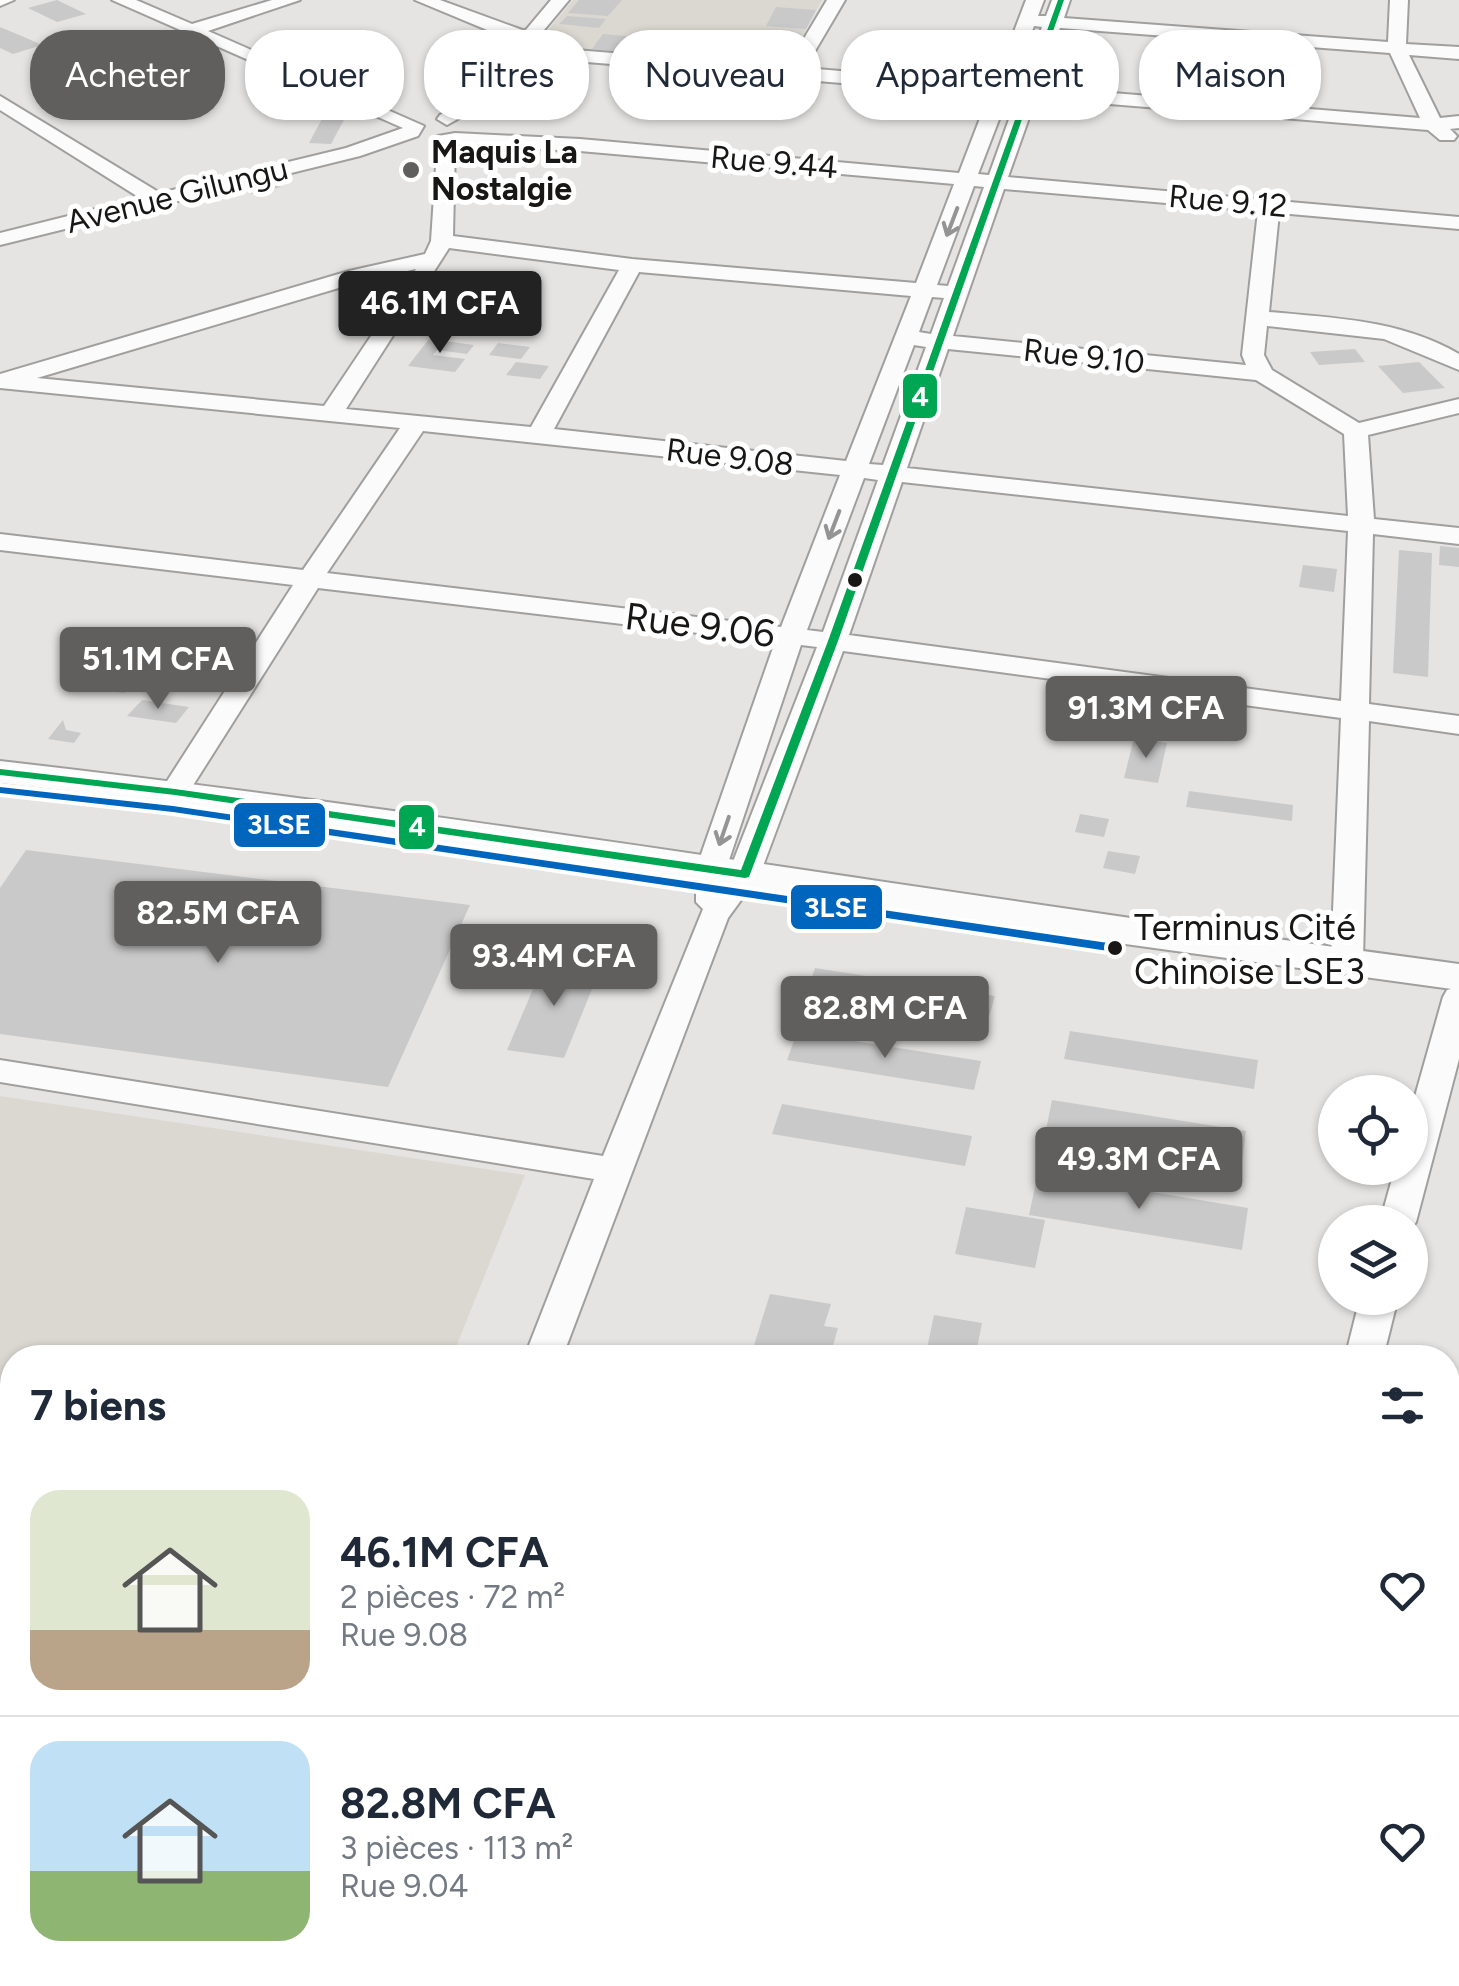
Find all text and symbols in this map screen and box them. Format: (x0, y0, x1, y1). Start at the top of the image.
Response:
chip: Acheter (30, 30, 225, 120)
chip: Louer (245, 30, 404, 120)
chip: Filtres (424, 30, 589, 120)
chip: Nouveau (609, 30, 821, 120)
chip: Appartement (841, 30, 1119, 120)
chip: Maison (1139, 30, 1321, 120)
place label: Maquis La Nostalgie (431, 133, 578, 208)
street label: Rue 9.44 (709, 138, 839, 186)
street label: Avenue Gilungu (62, 149, 292, 241)
marker: Maquis La Nostalgie (400, 159, 422, 181)
street label: Rue 9.12 (1167, 177, 1289, 225)
one-way arrow (941, 207, 959, 237)
pin: 46.1M CFA (326, 271, 554, 356)
text: 46.1M CFA (360, 284, 520, 322)
street label: Rue 9.10 (1021, 331, 1147, 381)
line badge: 4 (901, 372, 939, 420)
text: 4 (911, 379, 929, 413)
street label: Rue 9.08 (664, 430, 796, 484)
one-way arrow (824, 509, 842, 540)
unlabelled marker (845, 570, 865, 590)
street label: Rue 9.06 (623, 593, 777, 657)
pin: 51.1M CFA (44, 627, 272, 712)
text: 51.1M CFA (82, 640, 234, 678)
pin: 91.3M CFA (1032, 676, 1260, 761)
text: 91.3M CFA (1068, 689, 1224, 727)
line badge: 3LSE (232, 801, 327, 849)
line badge: 4 (397, 803, 436, 851)
text: 3LSE (247, 807, 311, 841)
text: 4 (408, 809, 426, 843)
one-way arrow (714, 814, 732, 845)
pin: 82.5M CFA (104, 881, 332, 966)
line badge: 3LSE (789, 883, 884, 931)
text: 3LSE (804, 890, 868, 924)
text: 82.5M CFA (136, 894, 300, 932)
place label: Terminus Cité Chinoise LSE3 (1134, 906, 1365, 993)
pin: 93.4M CFA (440, 924, 668, 1009)
text: 93.4M CFA (472, 937, 636, 975)
marker: Terminus Cité Chinoise LSE3 (1105, 938, 1125, 958)
pin: 82.8M CFA (771, 976, 999, 1061)
text: 82.8M CFA (803, 989, 967, 1027)
map controls (1318, 1075, 1428, 1315)
button: locate (1318, 1075, 1428, 1185)
pin: 49.3M CFA (1025, 1127, 1253, 1212)
text: 49.3M CFA (1057, 1140, 1221, 1178)
button: layers (1318, 1205, 1428, 1315)
icon: filters (1375, 1378, 1430, 1433)
text: 7 biens (30, 1380, 166, 1431)
text: 46.1M CFA (340, 1527, 549, 1578)
icon: home (110, 1530, 230, 1650)
icon: heart (1375, 1563, 1430, 1618)
text: 2 pièces · 72 m² (340, 1578, 565, 1616)
text: Rue 9.08 (340, 1616, 468, 1654)
text: 82.8M CFA (340, 1778, 556, 1829)
icon: home (110, 1781, 230, 1901)
icon: heart (1375, 1814, 1430, 1869)
text: 3 pièces · 113 m² (340, 1829, 573, 1867)
text: Rue 9.04 (340, 1867, 468, 1905)

